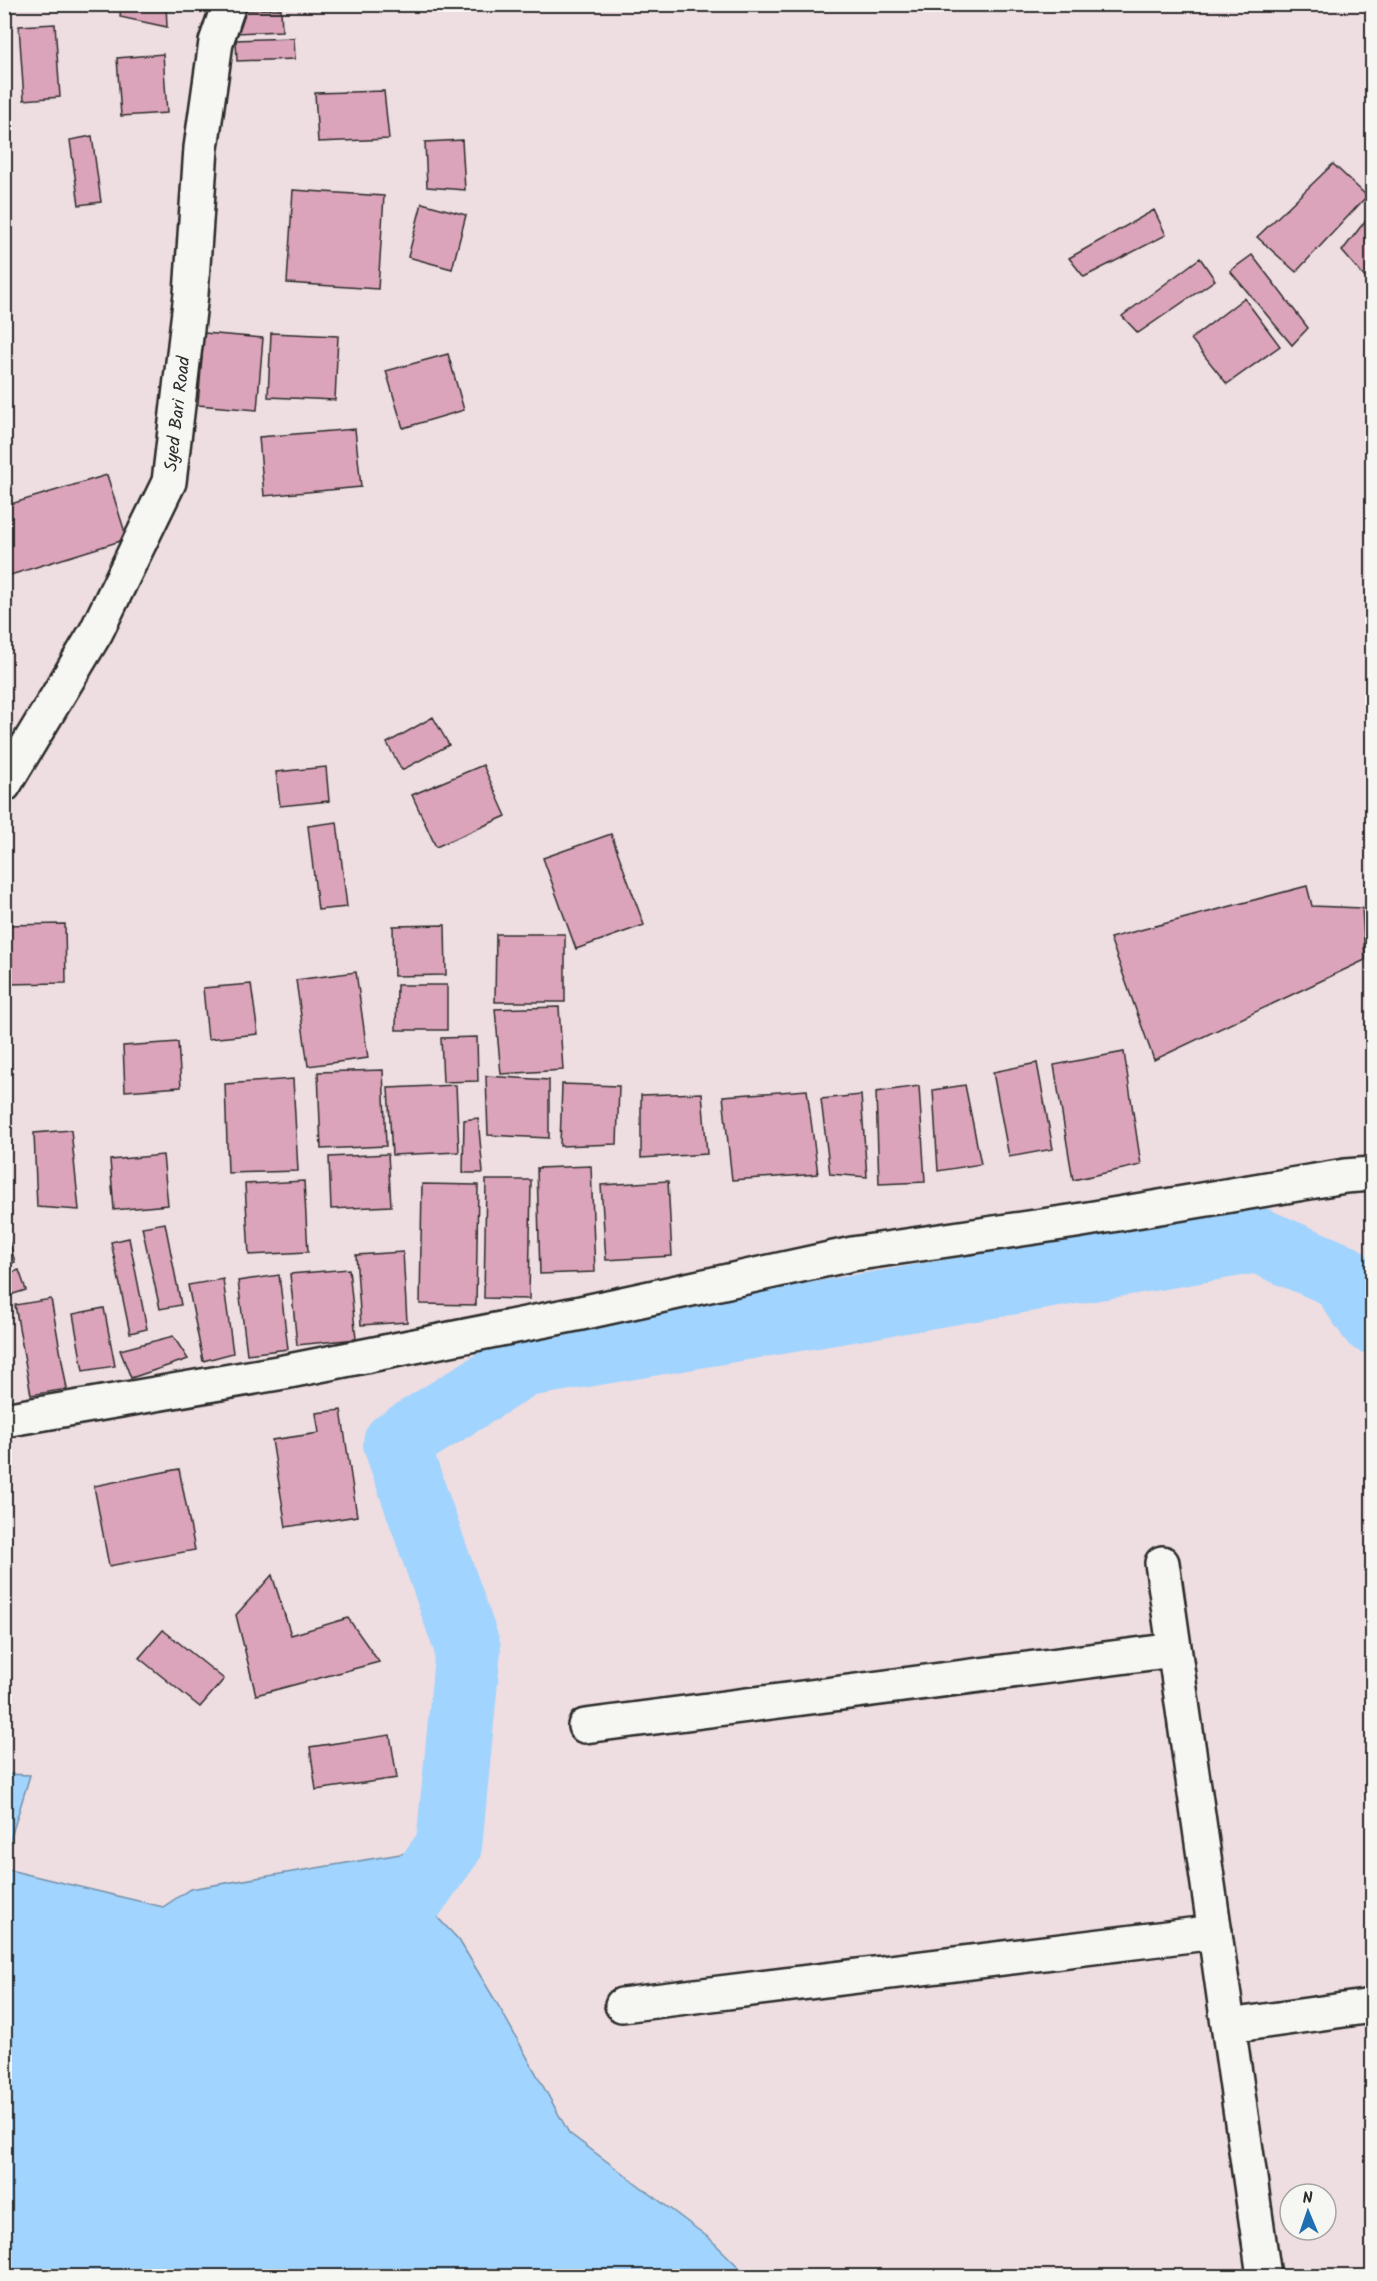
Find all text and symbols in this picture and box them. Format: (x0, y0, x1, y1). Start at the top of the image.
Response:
street label: Syed Bari Road (157, 354, 200, 473)
north arrow (1278, 2182, 1338, 2242)
text: N (1302, 2186, 1313, 2211)

